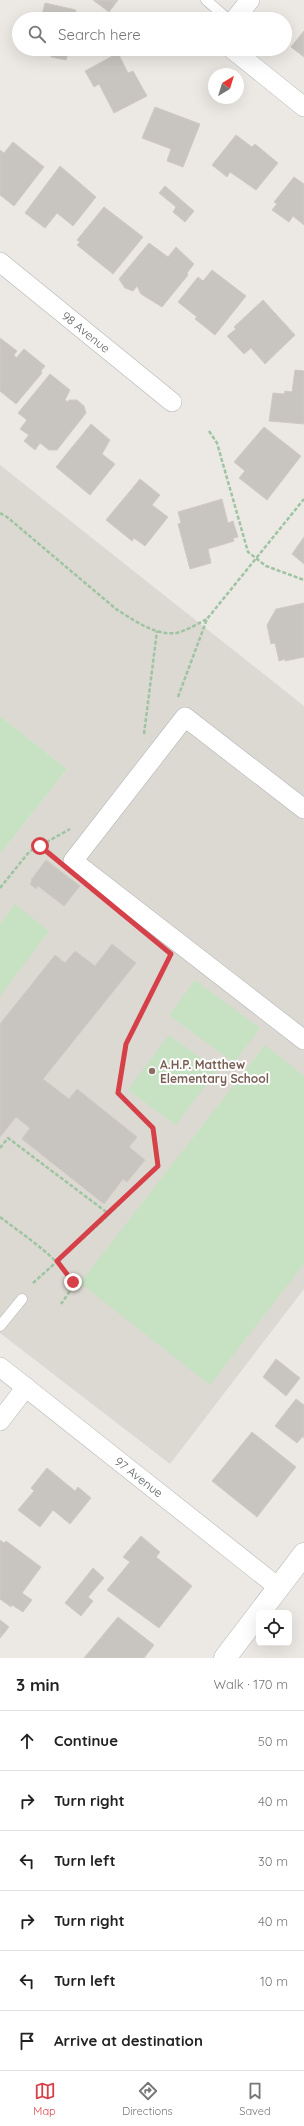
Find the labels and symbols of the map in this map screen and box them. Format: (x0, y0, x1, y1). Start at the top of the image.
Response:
north arrow (208, 68, 244, 104)
street label: 98 Avenue (59, 308, 113, 356)
route start (31, 837, 49, 855)
place label: A.H.P. Matthew Elementary School (160, 1057, 269, 1086)
marker: A.H.P. Matthew Elementary School (147, 1066, 157, 1076)
route end (64, 1273, 82, 1291)
street label: 97 Avenue (112, 1454, 166, 1501)

